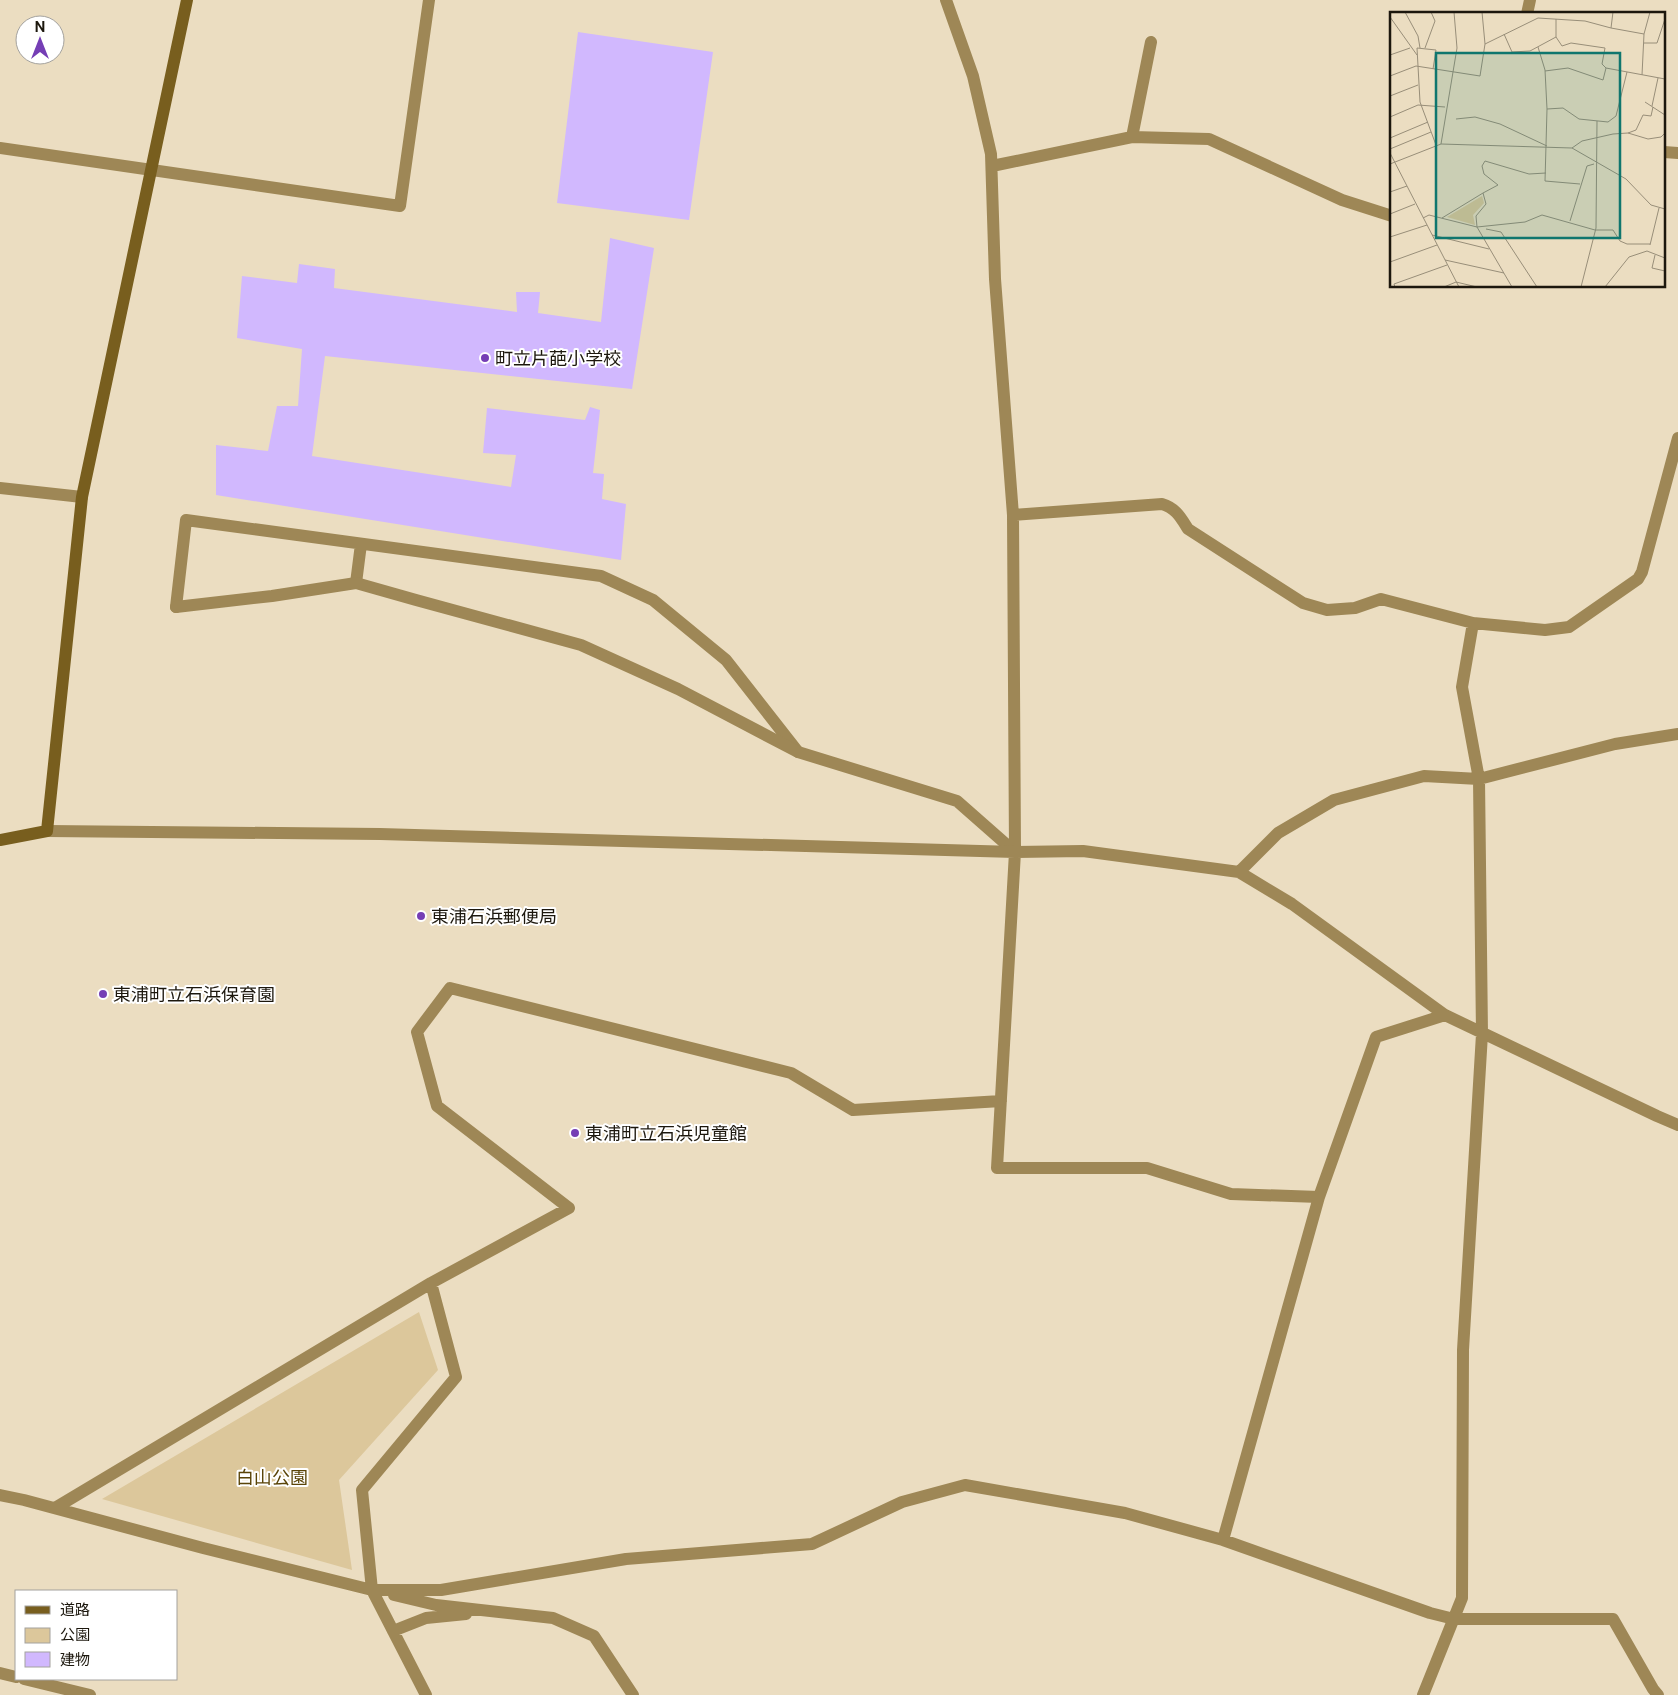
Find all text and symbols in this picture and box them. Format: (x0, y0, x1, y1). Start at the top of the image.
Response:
inset map (1390, 12, 1666, 288)
north arrow (15, 15, 65, 65)
text: N (35, 19, 45, 35)
place label: 町立片葩小学校 (495, 348, 621, 369)
marker: 町立片葩小学校 (479, 352, 491, 364)
place label: 東浦石浜郵便局 (431, 906, 557, 927)
marker: 東浦石浜郵便局 (415, 910, 427, 922)
place label: 東浦町立石浜保育園 (113, 984, 275, 1005)
marker: 東浦町立石浜保育園 (97, 988, 109, 1000)
place label: 東浦町立石浜児童館 (585, 1123, 747, 1144)
marker: 東浦町立石浜児童館 (569, 1127, 581, 1139)
park label: 白山公園 (236, 1467, 308, 1488)
legend (15, 1590, 178, 1680)
text: 道路 (60, 1601, 90, 1618)
text: 公園 (60, 1626, 90, 1643)
text: 建物 (60, 1651, 90, 1668)

